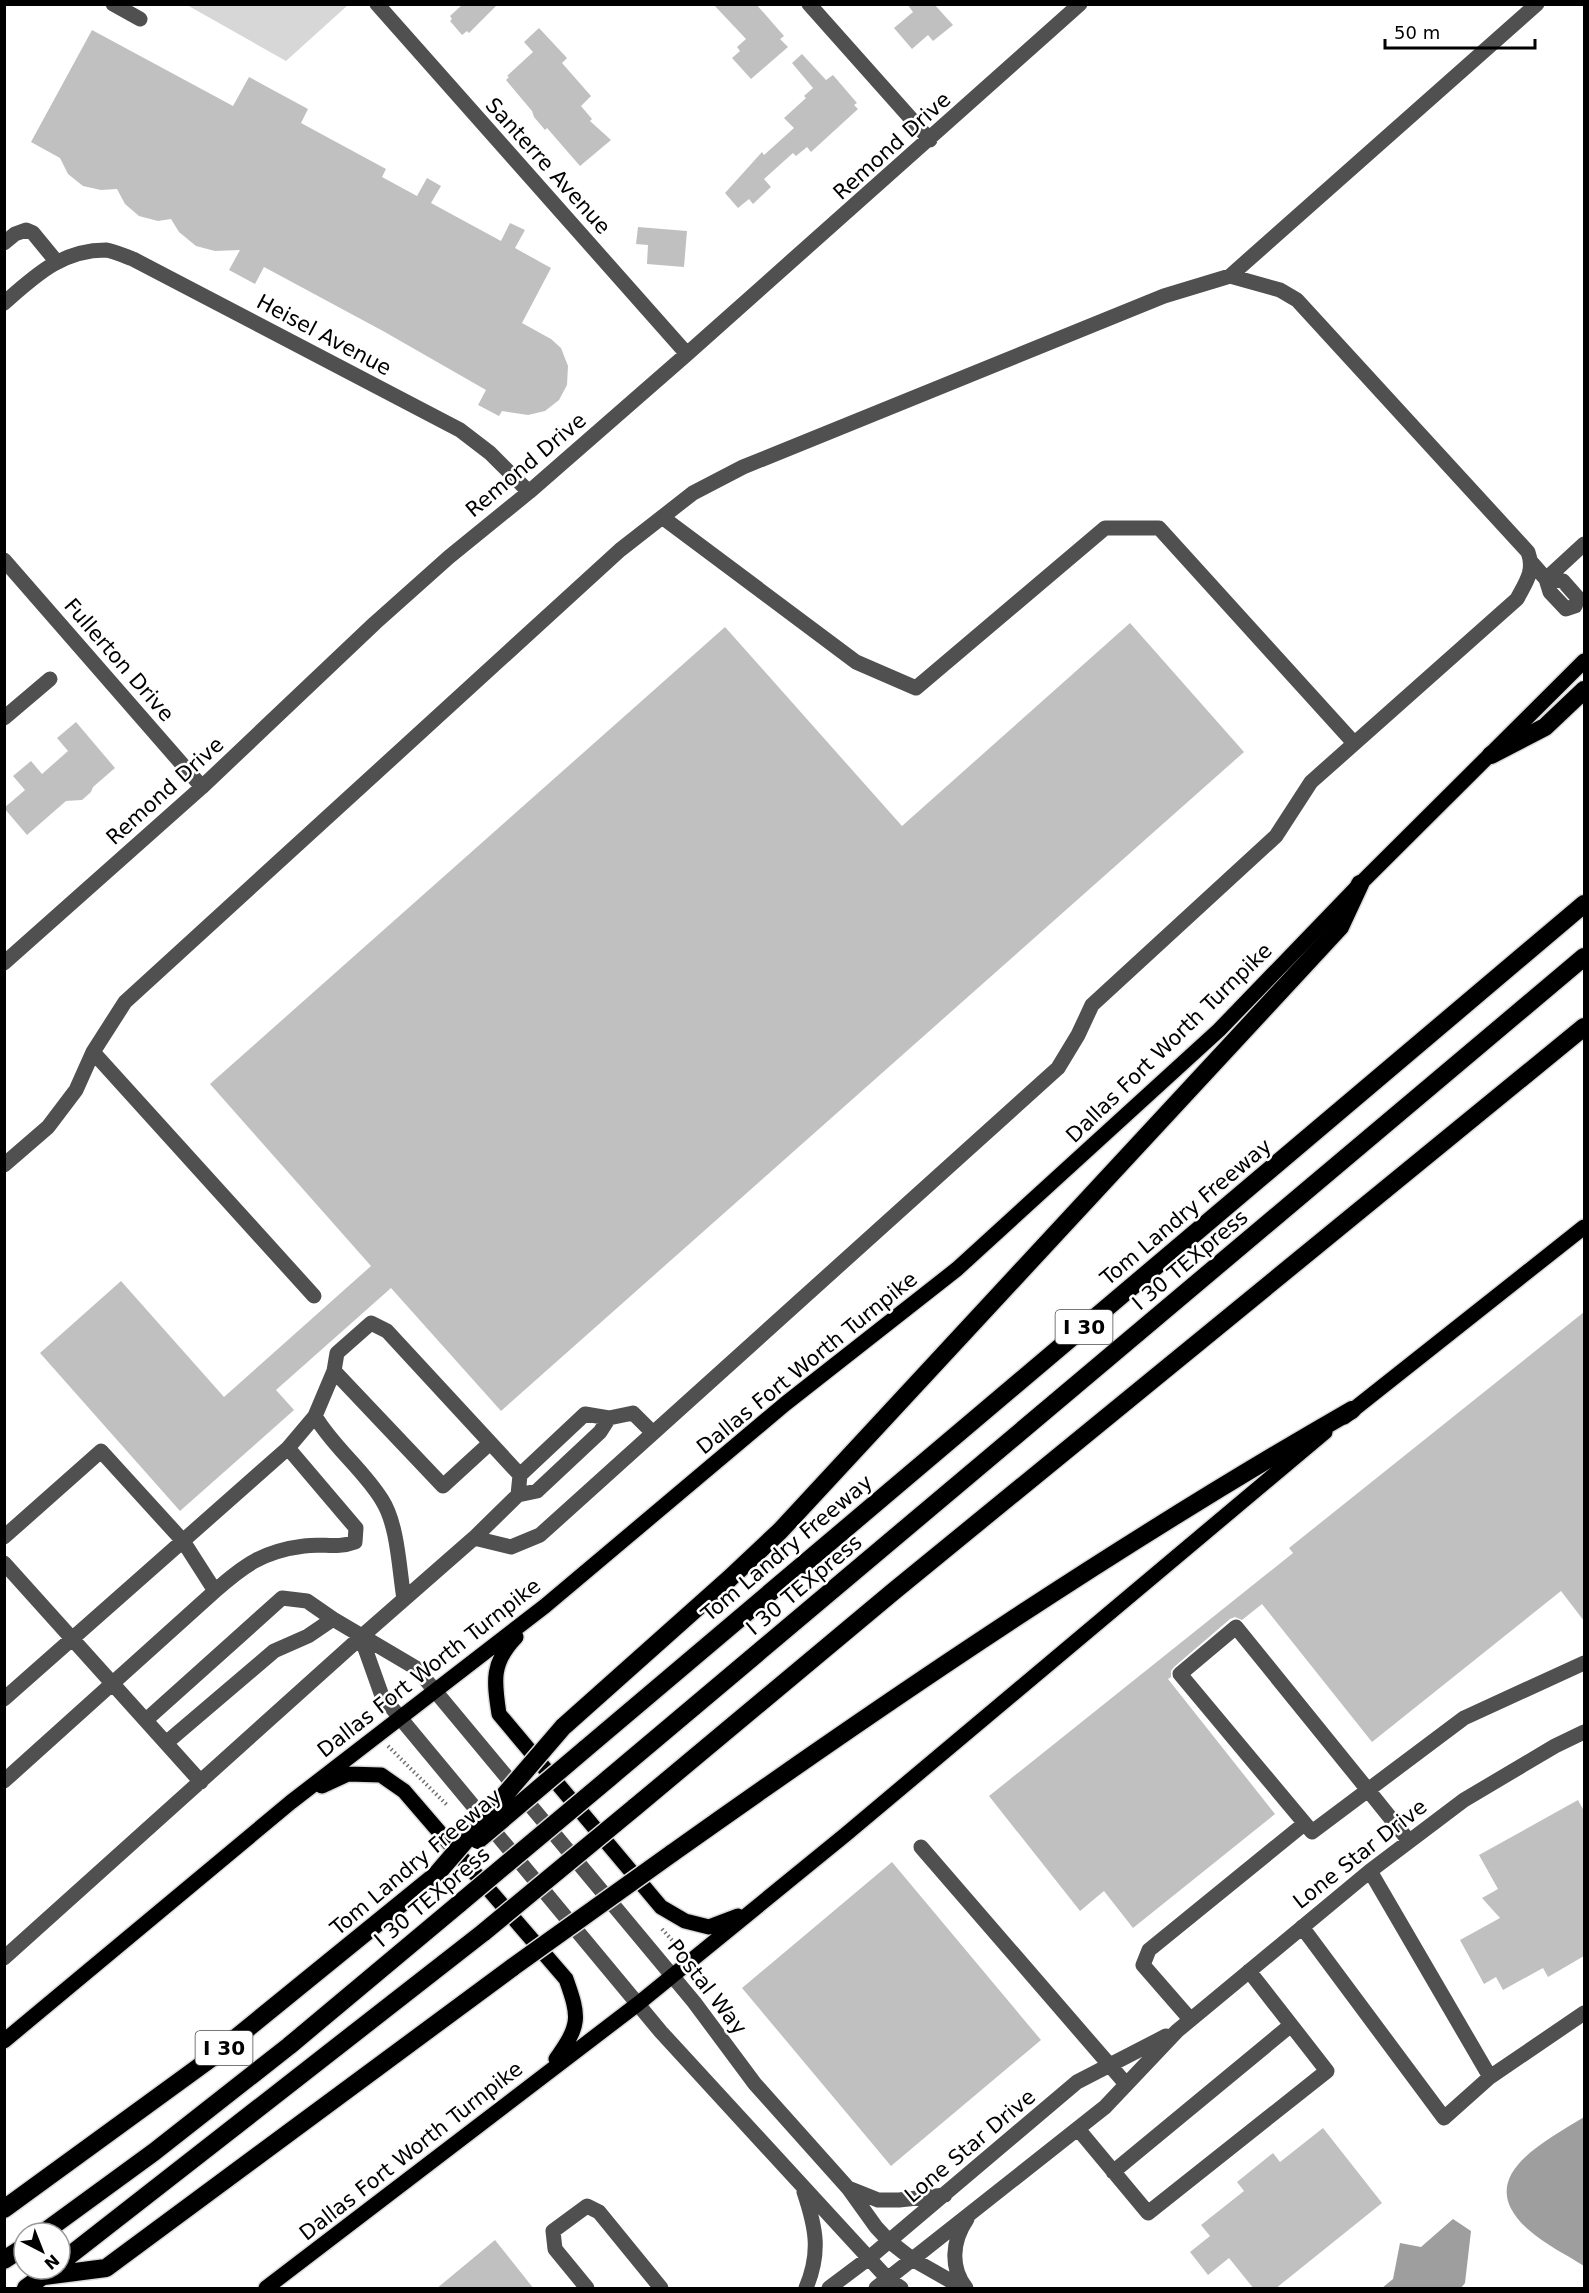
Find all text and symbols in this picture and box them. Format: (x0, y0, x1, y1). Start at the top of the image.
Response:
scale bar (1385, 12, 1535, 50)
text: 50 m (1394, 22, 1440, 43)
street label: Remond Drive (829, 87, 955, 205)
street label: Santerre Avenue (481, 93, 615, 239)
street label: Heisel Avenue (253, 289, 395, 381)
street label: Remond Drive (461, 408, 591, 522)
street label: Fullerton Drive (59, 594, 179, 726)
street label: Remond Drive (102, 732, 228, 850)
street label: Dallas Fort Worth Turnpike (1061, 938, 1277, 1148)
street label: Tom Landry Freeway (1095, 1134, 1276, 1291)
street label: I 30 TEXpress (1127, 1205, 1253, 1315)
street label: Dallas Fort Worth Turnpike (692, 1267, 922, 1459)
road number: I 30 (1056, 1310, 1112, 1344)
street label: Tom Landry Freeway (696, 1470, 877, 1627)
street label: I 30 TEXpress (741, 1530, 867, 1640)
street label: Dallas Fort Worth Turnpike (313, 1574, 545, 1762)
street label: Tom Landry Freeway (325, 1784, 506, 1941)
street label: Lone Star Drive (1288, 1794, 1432, 1914)
street label: I 30 TEXpress (369, 1842, 495, 1952)
street label: Postal Way (662, 1935, 752, 2039)
road number: I 30 (196, 2031, 252, 2065)
street label: Dallas Fort Worth Turnpike (295, 2057, 527, 2245)
street label: Lone Star Drive (900, 2084, 1040, 2208)
north arrow (12, 2221, 72, 2281)
text: N (40, 2250, 63, 2273)

